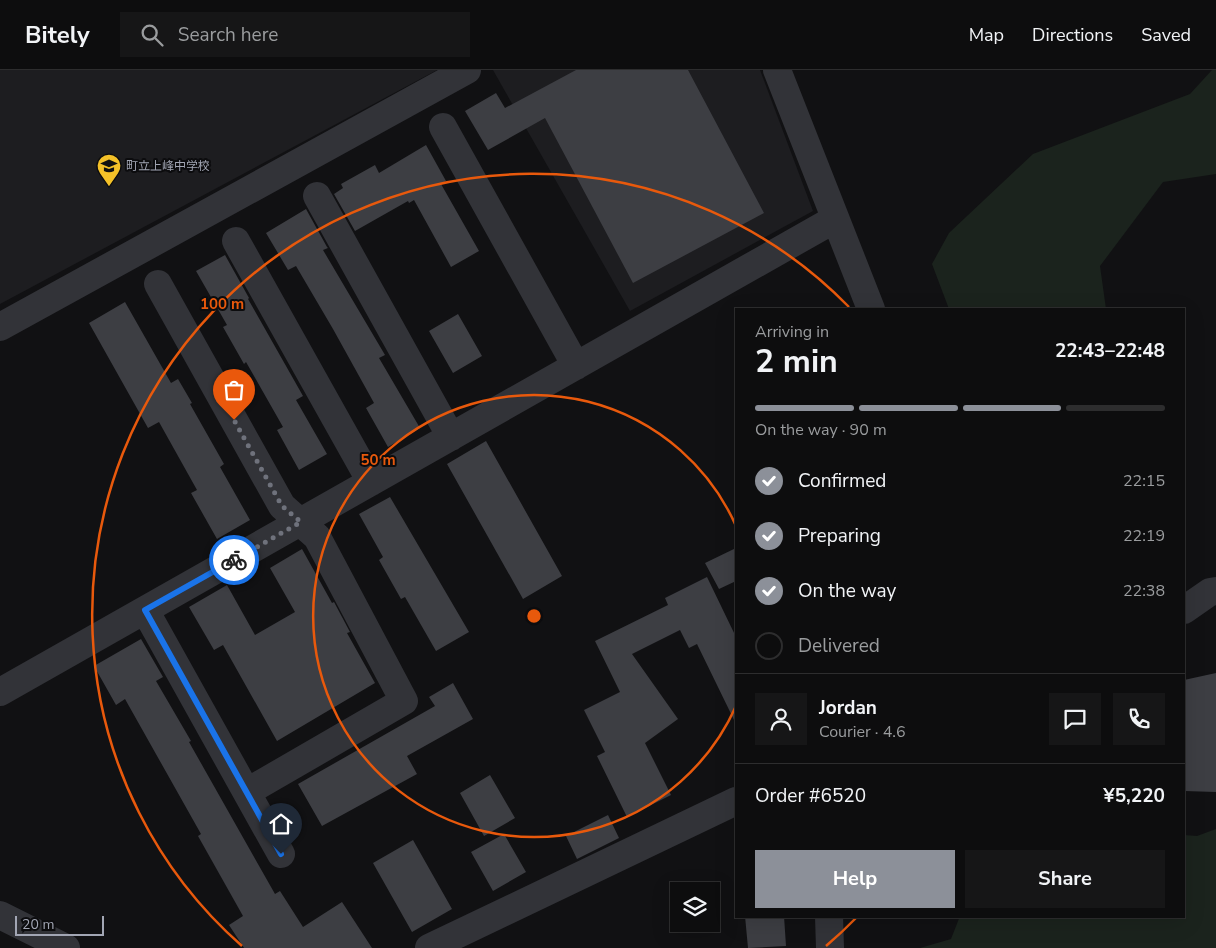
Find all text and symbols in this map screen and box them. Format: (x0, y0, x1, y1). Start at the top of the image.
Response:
search box (120, 12, 470, 57)
text: Bitely (25, 19, 90, 51)
icon: search (138, 21, 166, 49)
text: Search here (178, 22, 278, 48)
text: Map (969, 23, 1004, 47)
text: Directions (1032, 23, 1113, 47)
text: Saved (1141, 23, 1191, 47)
school or university icon: 町立上峰中学校 (96, 153, 122, 187)
place label: 町立上峰中学校 (126, 158, 210, 174)
text: 100 m (200, 294, 244, 314)
text: Arriving in (755, 321, 829, 343)
text: 22:43–22:48 (1055, 338, 1165, 364)
text: 2 min (755, 340, 838, 383)
pin (213, 369, 255, 420)
icon: bag (220, 376, 248, 404)
text: On the way · 90 m (755, 419, 887, 441)
text: 50 m (360, 450, 396, 470)
icon: check (755, 467, 783, 495)
text: Confirmed (798, 468, 886, 494)
text: 22:15 (1123, 470, 1165, 492)
icon: check (755, 522, 783, 550)
text: Preparing (798, 523, 881, 549)
text: 22:19 (1123, 525, 1165, 547)
courier (209, 535, 259, 585)
icon: bike (220, 546, 248, 574)
icon: check (755, 577, 783, 605)
text: On the way (798, 578, 896, 604)
text: 22:38 (1123, 580, 1165, 602)
centre of rings (525, 607, 543, 625)
text: Delivered (798, 633, 880, 659)
button: person (755, 693, 807, 745)
button: chat (1049, 693, 1101, 745)
button: phone (1113, 693, 1165, 745)
text: Jordan (819, 695, 877, 721)
text: Courier · 4.6 (819, 721, 905, 743)
text: Order #6520 (755, 783, 866, 809)
text: ¥5,220 (1103, 783, 1165, 809)
pin (260, 803, 302, 854)
icon: home (267, 810, 295, 838)
button: Help (755, 850, 955, 908)
button: Share (965, 850, 1165, 908)
map controls (670, 882, 720, 932)
button: layers (670, 882, 720, 932)
scale bar (15, 913, 104, 936)
text: 20 m (22, 915, 54, 934)

